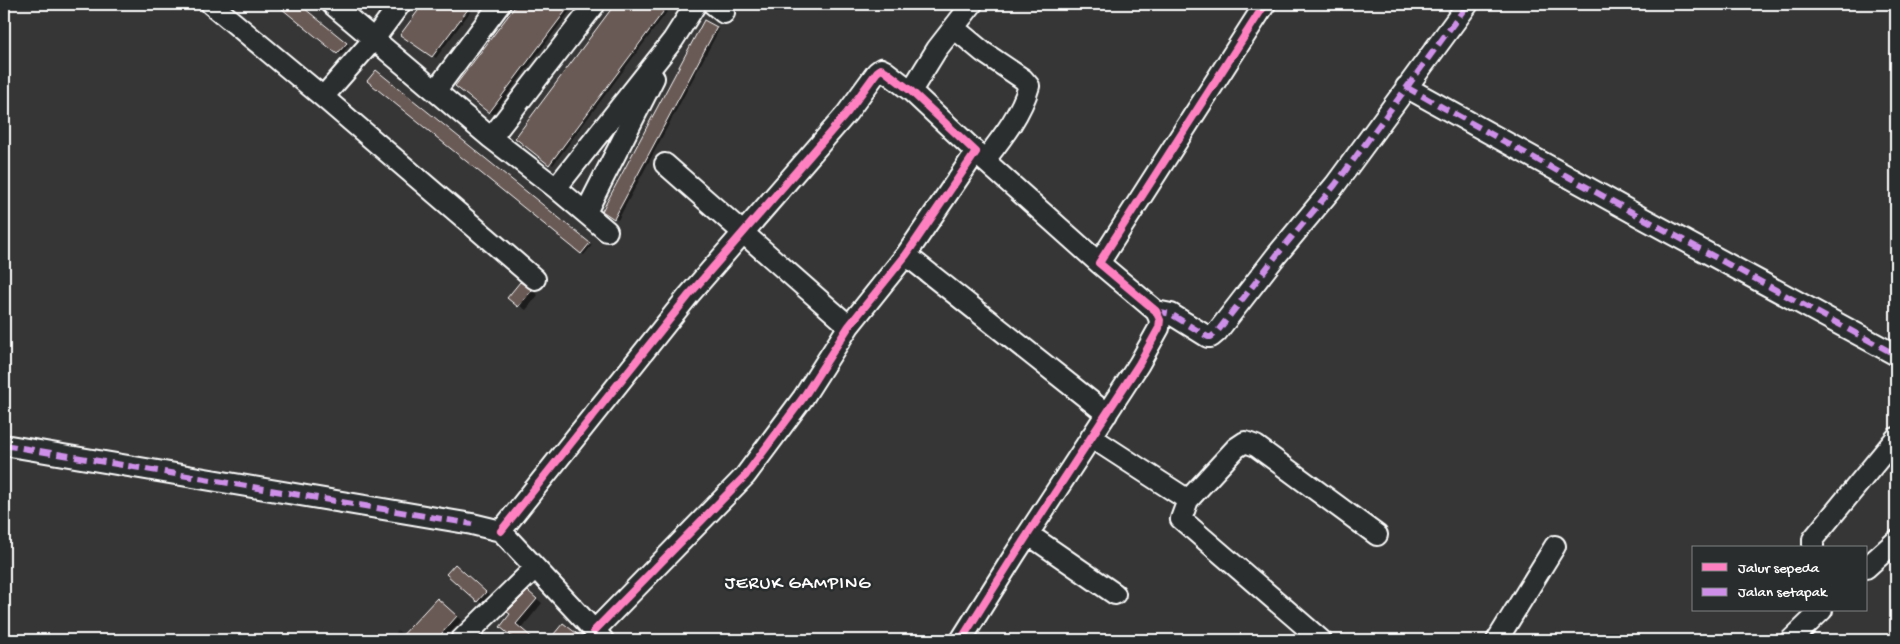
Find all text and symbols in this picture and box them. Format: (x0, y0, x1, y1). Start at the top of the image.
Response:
legend (1692, 546, 1868, 612)
text: Jalur sepeda (1738, 560, 1820, 578)
district label: JERUK GAMPING (725, 573, 871, 596)
text: Jalan setapak (1738, 584, 1828, 602)

